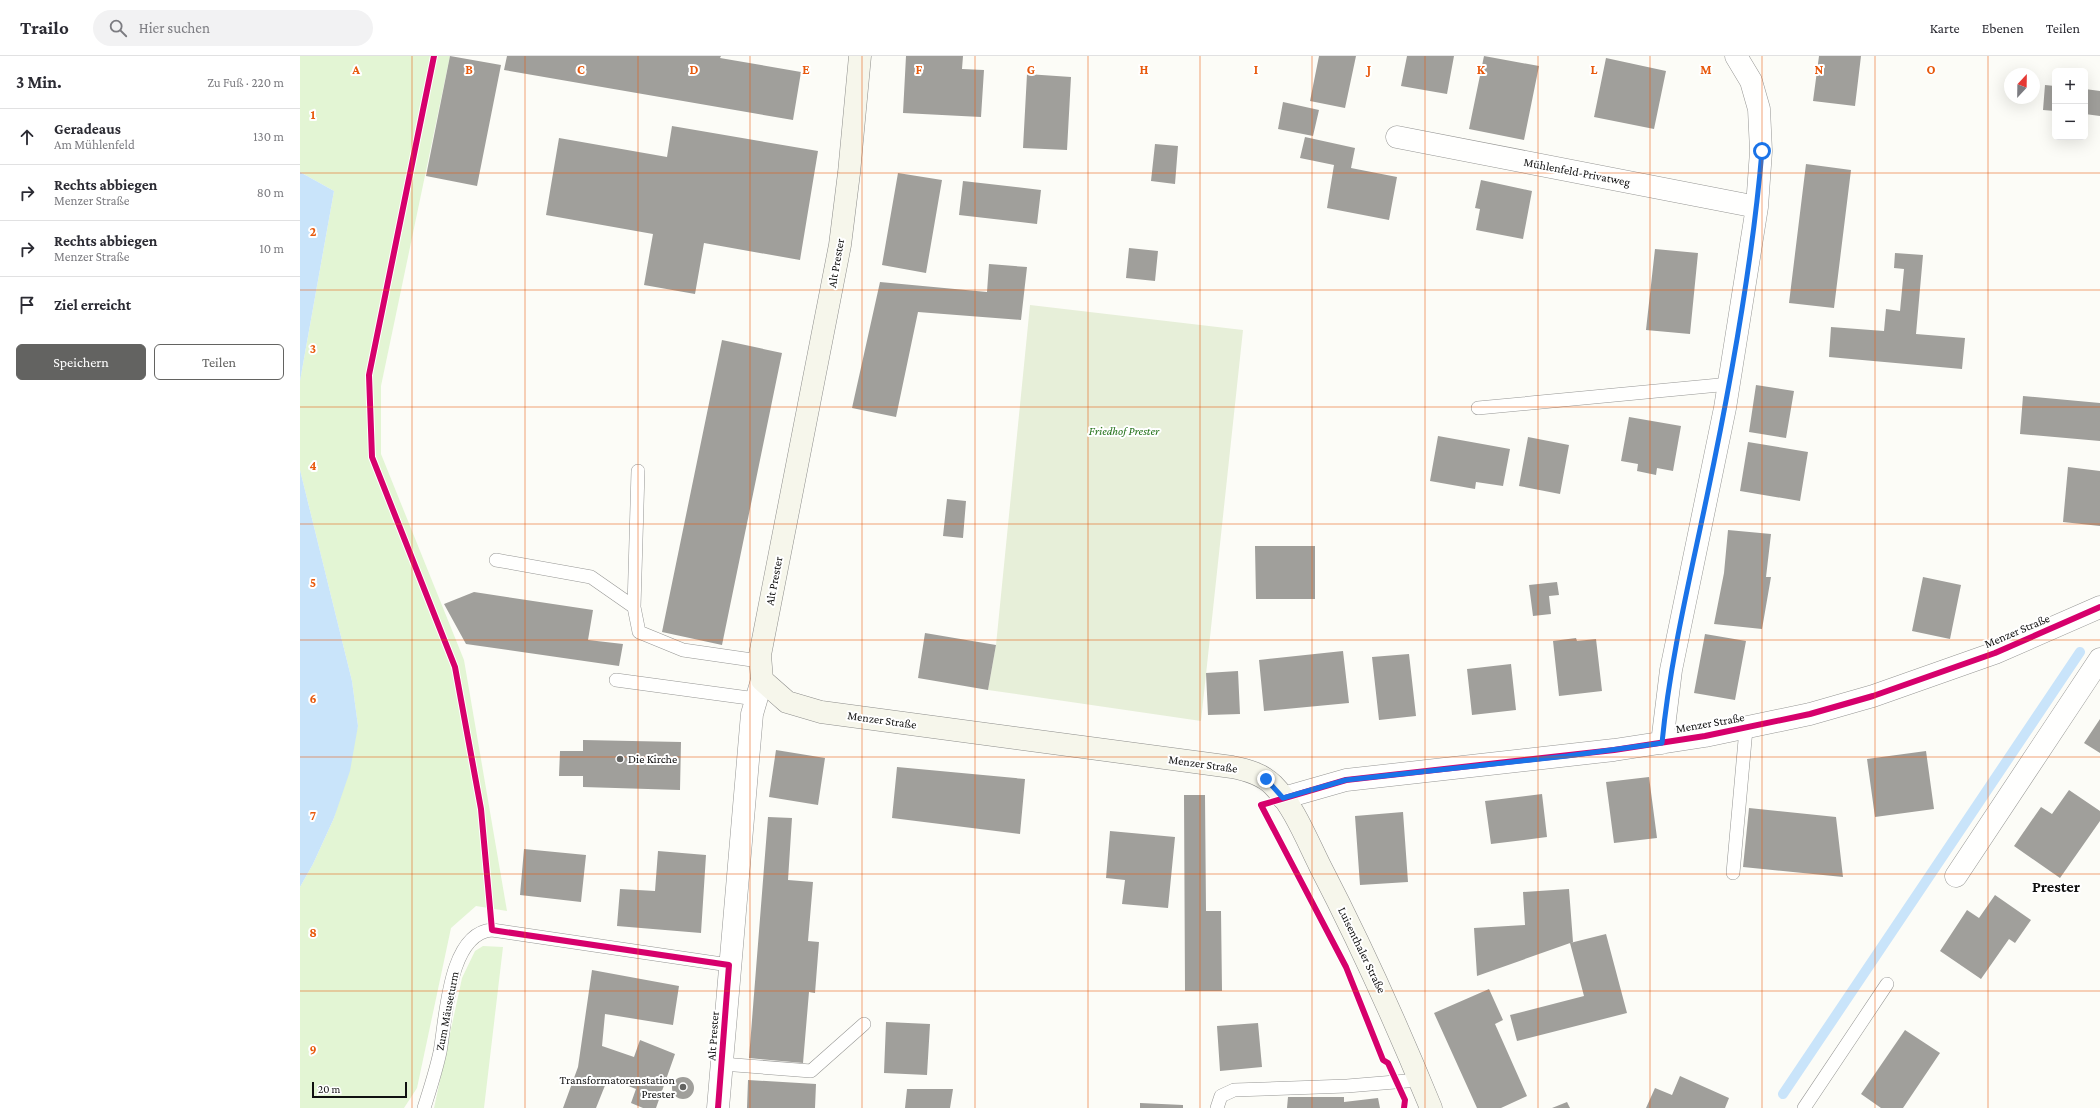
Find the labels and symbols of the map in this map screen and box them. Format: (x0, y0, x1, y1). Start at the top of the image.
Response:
text: A (351, 62, 360, 77)
text: B (465, 62, 473, 77)
text: C (577, 62, 585, 77)
text: D (690, 62, 699, 77)
text: E (802, 62, 810, 77)
text: F (916, 62, 923, 77)
text: G (1027, 62, 1035, 77)
text: H (1140, 62, 1149, 77)
text: I (1254, 62, 1258, 77)
text: J (1365, 62, 1371, 77)
text: K (1477, 62, 1486, 77)
text: L (1591, 62, 1598, 77)
text: M (1700, 62, 1712, 77)
text: N (1815, 62, 1824, 77)
text: O (1927, 62, 1936, 77)
north arrow (2004, 68, 2040, 104)
text: 1 (311, 107, 316, 122)
route start (1753, 142, 1771, 160)
street label: Mühlenfeld-Privatweg (1522, 155, 1632, 189)
text: 2 (310, 224, 317, 239)
street label: Alt Prester (825, 237, 847, 289)
text: 3 (310, 341, 316, 356)
park label: Friedhof Prester (1089, 424, 1160, 438)
text: 4 (309, 458, 317, 473)
street label: Alt Prester (762, 555, 786, 607)
text: 5 (310, 575, 316, 590)
street label: Menzer Straße (1982, 611, 2052, 651)
text: 6 (309, 691, 317, 706)
street label: Menzer Straße (847, 708, 917, 732)
street label: Menzer Straße (1674, 710, 1746, 736)
place label: Die Kirche (628, 752, 677, 766)
street label: Menzer Straße (1168, 752, 1238, 776)
marker: Die Kirche (615, 754, 625, 764)
route end (1257, 770, 1275, 788)
text: 7 (310, 808, 316, 823)
district label: Prester (2032, 878, 2081, 895)
street label: Luisenthaler Straße (1335, 905, 1389, 995)
text: 8 (309, 925, 317, 940)
street label: Zum Mäuseturm (432, 970, 462, 1052)
street label: Alt Prester (704, 1010, 722, 1061)
text: 9 (309, 1042, 317, 1057)
place label: Transformatorenstation Prester (560, 1073, 676, 1101)
scale bar (312, 1080, 407, 1099)
marker: Transformatorenstation Prester (678, 1082, 688, 1092)

